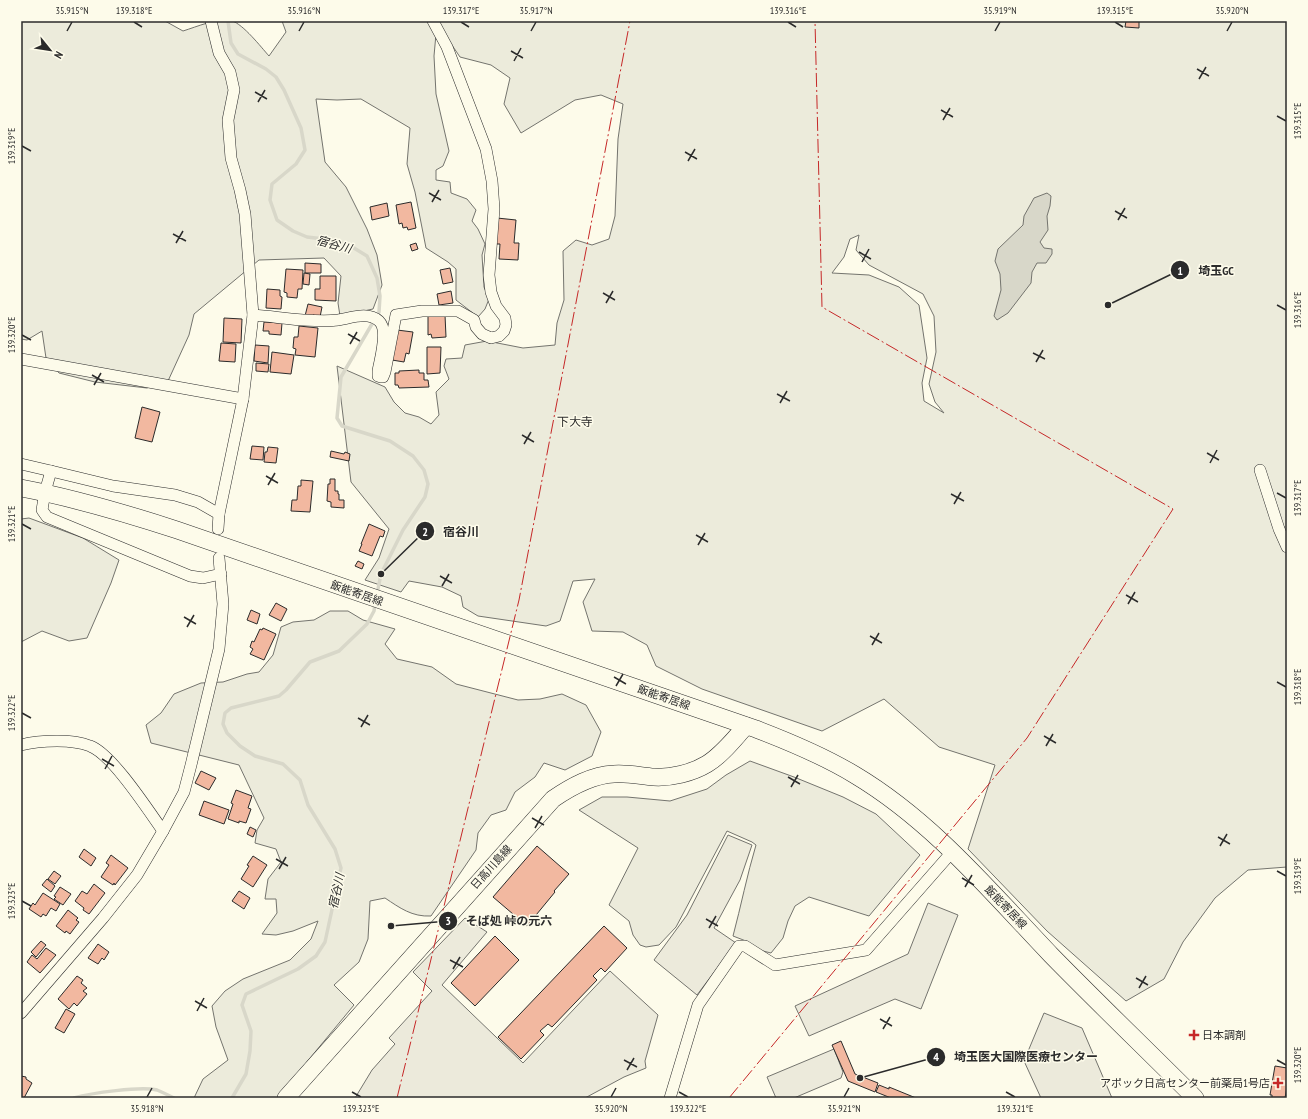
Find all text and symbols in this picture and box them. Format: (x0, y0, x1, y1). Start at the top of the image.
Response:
text: 35.915°N (55, 4, 89, 17)
text: 139.318°E (116, 4, 152, 17)
text: 35.916°N (287, 4, 321, 17)
text: 139.317°E (443, 4, 479, 17)
text: 35.917°N (519, 4, 553, 17)
text: 139.316°E (770, 4, 806, 17)
text: 35.919°N (983, 4, 1017, 17)
text: 139.315°E (1097, 4, 1133, 17)
text: 35.920°N (1215, 4, 1249, 17)
north arrow (30, 30, 70, 70)
text: N (51, 49, 66, 61)
text: 139.315°E (1291, 103, 1304, 139)
text: 139.319°E (5, 128, 18, 164)
water label: 宿谷川 (315, 232, 355, 256)
callout: 埼玉GC (1170, 258, 1241, 282)
text: 1 (1177, 263, 1183, 278)
text: 埼玉GC (1198, 263, 1234, 278)
text: 139.316°E (1291, 292, 1304, 328)
text: 139.320°E (5, 317, 18, 353)
district label: 下大寺 (557, 414, 593, 429)
text: 139.317°E (1291, 480, 1304, 516)
text: 139.321°E (5, 506, 18, 542)
callout: 宿谷川 (415, 519, 487, 543)
text: 2 (422, 524, 428, 539)
text: 宿谷川 (443, 524, 479, 539)
street label: 飯能寄居線 (329, 577, 385, 609)
text: 139.318°E (1291, 669, 1304, 705)
street label: 飯能寄居線 (636, 681, 692, 713)
text: 139.322°E (5, 695, 18, 731)
street label: 日高川島線 (467, 842, 515, 892)
text: 139.319°E (1291, 858, 1304, 894)
water label: 宿谷川 (325, 870, 347, 910)
street label: 飯能寄居線 (982, 882, 1030, 932)
text: 139.323°E (5, 883, 18, 919)
callout: そば処 峠の元六 (438, 909, 560, 933)
text: 3 (445, 913, 451, 928)
text: そば処 峠の元六 (466, 913, 552, 928)
place label: 日本調剤 (1202, 1028, 1246, 1042)
marker: 日本調剤 (1189, 1030, 1199, 1040)
callout: 埼玉医大国際医療センター (926, 1045, 1106, 1069)
text: 139.320°E (1291, 1047, 1304, 1083)
text: 4 (933, 1049, 939, 1064)
text: 埼玉医大国際医療センター (954, 1049, 1098, 1064)
place label: アポック日高センター前薬局1号店 (1100, 1076, 1270, 1090)
marker: アポック日高センター前薬局1号店 (1273, 1078, 1283, 1088)
text: 35.918°N (130, 1102, 164, 1115)
text: 139.323°E (343, 1102, 379, 1115)
text: 35.920°N (594, 1102, 628, 1115)
text: 139.322°E (670, 1102, 706, 1115)
text: 35.921°N (827, 1102, 861, 1115)
text: 139.321°E (997, 1102, 1033, 1115)

